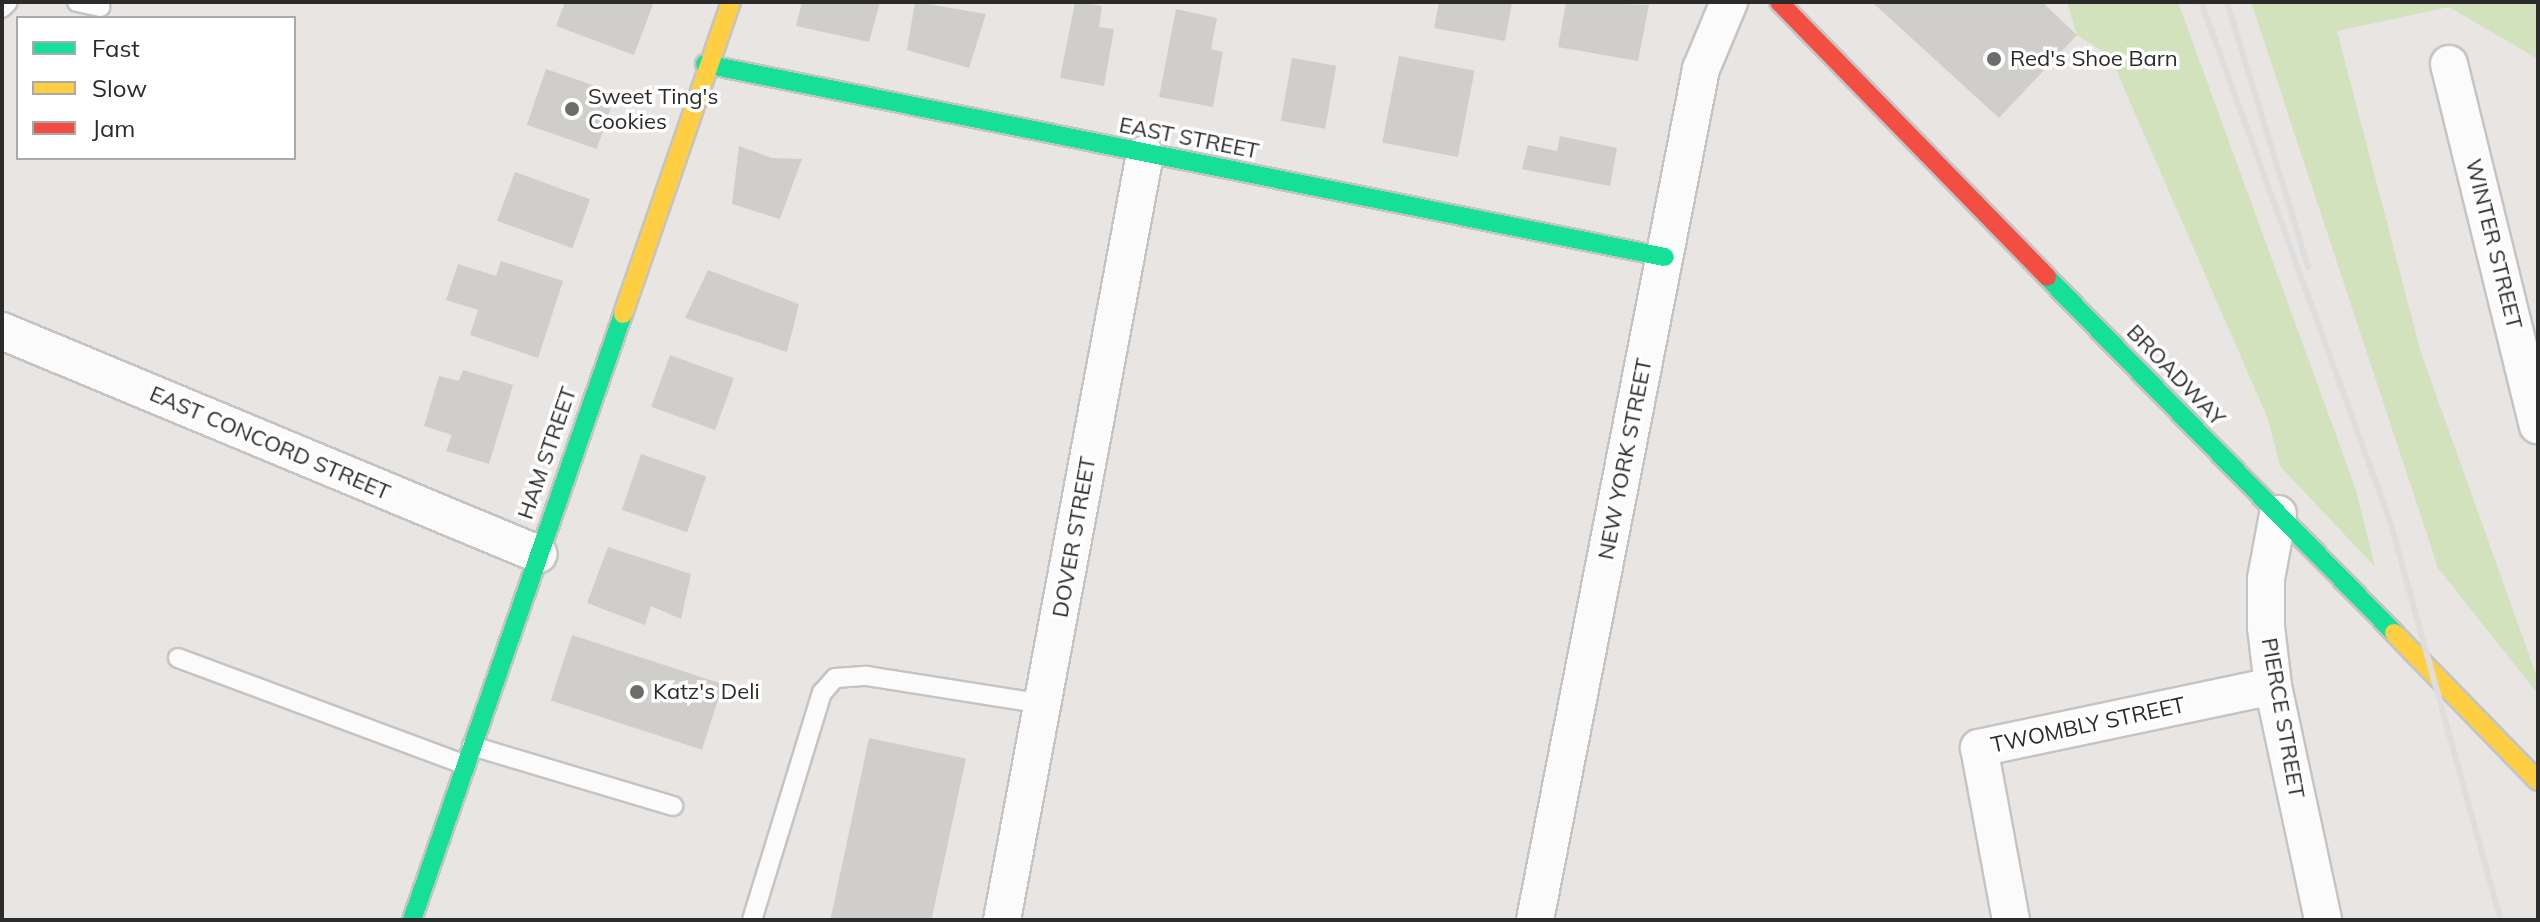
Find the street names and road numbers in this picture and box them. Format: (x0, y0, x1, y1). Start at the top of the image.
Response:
street label: EAST STREET (1117, 112, 1261, 164)
street label: WINTER STREET (2460, 156, 2528, 332)
street label: BROADWAY (2121, 319, 2231, 431)
street label: NEW YORK STREET (1593, 356, 1657, 562)
street label: EAST CONCORD STREET (146, 380, 394, 506)
street label: HAM STREET (512, 383, 582, 523)
street label: DOVER STREET (1047, 454, 1101, 620)
street label: PIERCE STREET (2256, 636, 2310, 800)
street label: TWOMBLY STREET (1989, 692, 2187, 758)

